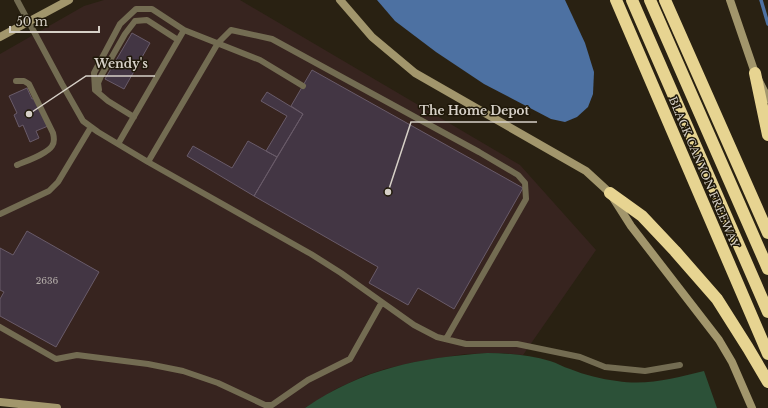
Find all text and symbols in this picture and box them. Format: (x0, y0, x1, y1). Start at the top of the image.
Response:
scale bar (10, 8, 99, 34)
text: 50 m (16, 14, 48, 29)
callout: Wendy's (86, 52, 155, 76)
text: Wendy's (93, 56, 148, 71)
street label: BLACK CANYON FREEWAY (666, 94, 743, 251)
callout: The Home Depot (411, 98, 537, 122)
text: The Home Depot (419, 103, 529, 118)
house number: 2636 (36, 275, 59, 286)

